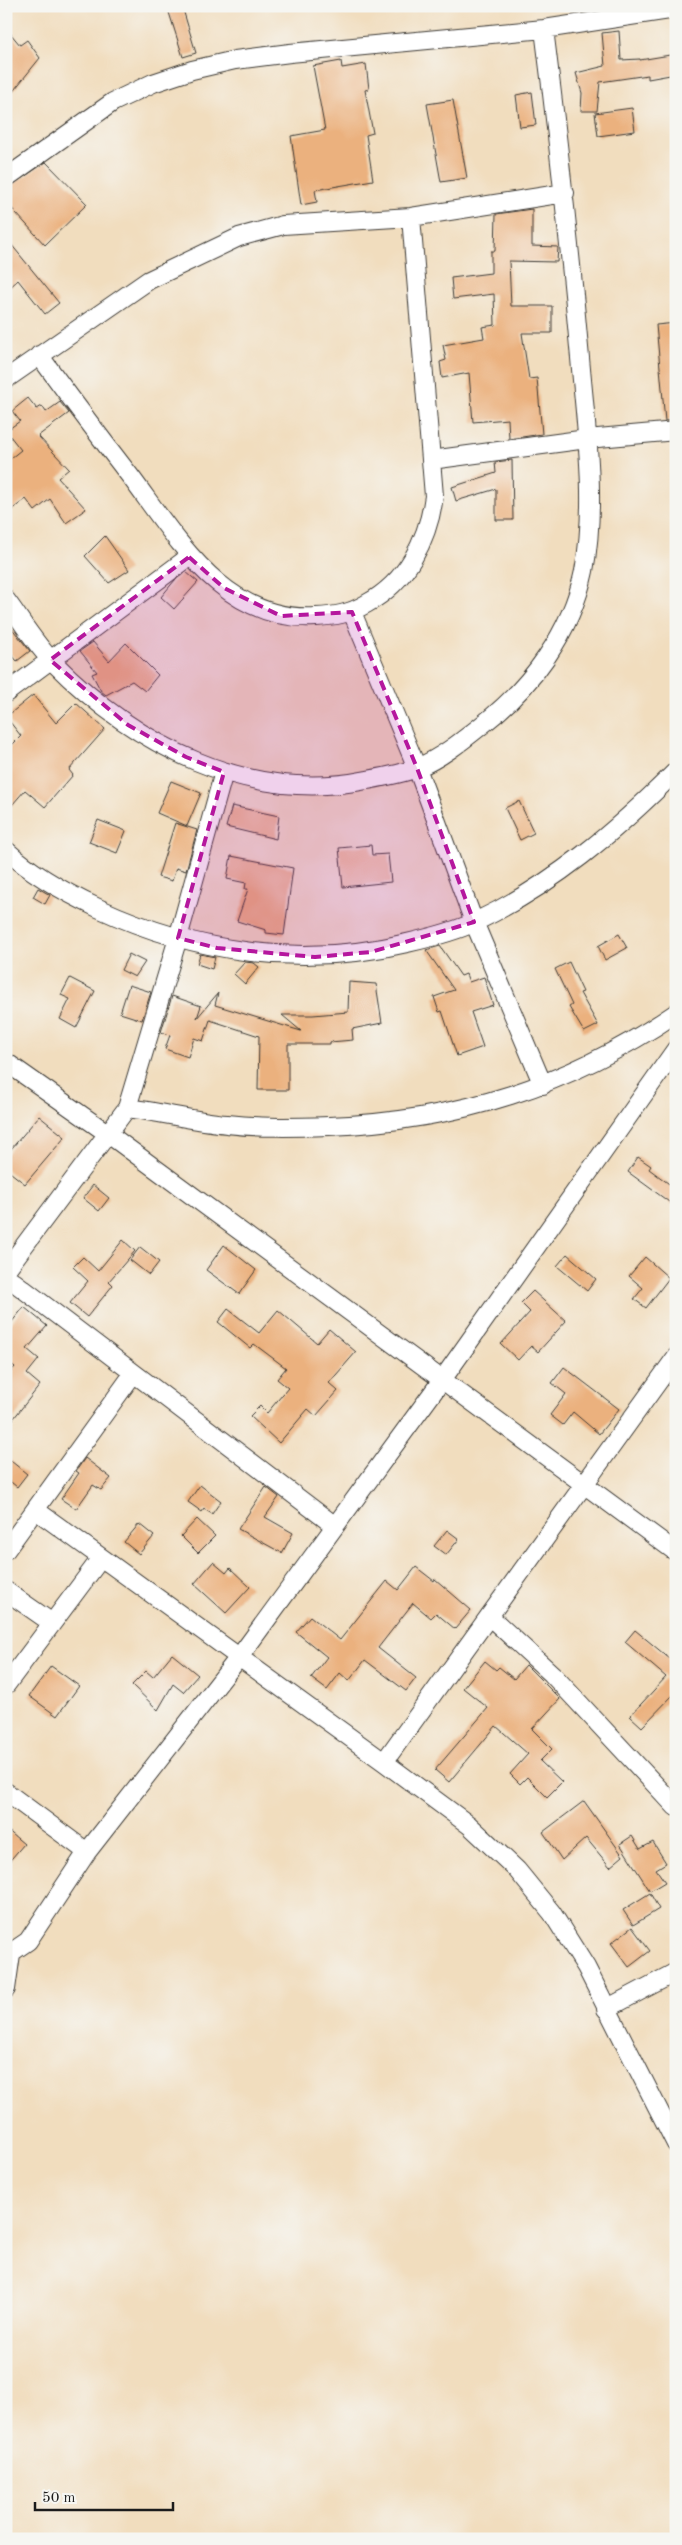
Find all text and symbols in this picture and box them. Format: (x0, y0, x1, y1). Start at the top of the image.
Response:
scale bar (35, 2480, 172, 2512)
text: 50 m (42, 2491, 76, 2506)

